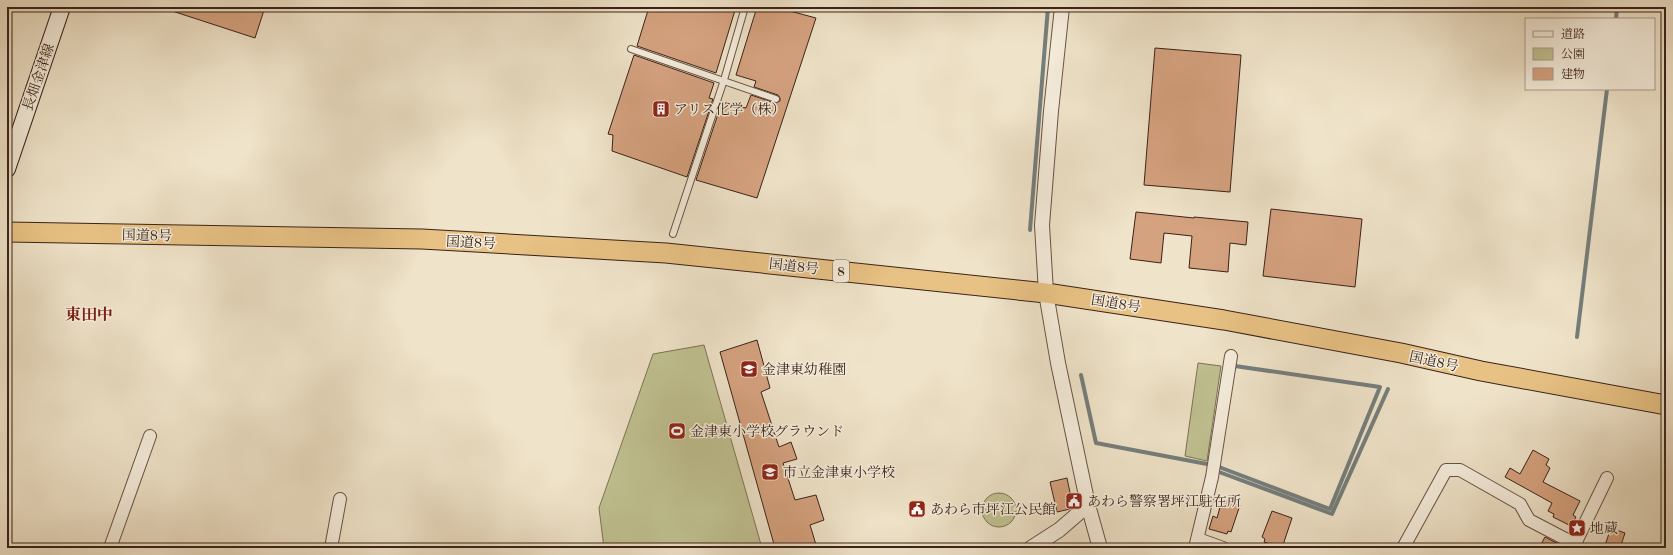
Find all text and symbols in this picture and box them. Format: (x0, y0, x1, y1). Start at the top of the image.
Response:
legend (1525, 18, 1655, 90)
text: 道路 (1561, 27, 1585, 41)
street label: 長畑金津線 (20, 42, 57, 113)
text: 公園 (1561, 48, 1585, 61)
text: 建物 (1561, 67, 1585, 81)
building icon: アリス化学（株） (651, 99, 671, 119)
place label: アリス化学（株） (674, 102, 785, 117)
street label: 国道8号 (122, 228, 172, 243)
street label: 国道8号 (446, 234, 496, 251)
street label: 国道8号 (768, 256, 820, 277)
road number: 8 (833, 260, 849, 282)
street label: 国道8号 (1090, 292, 1142, 315)
district label: 東田中 (65, 306, 113, 324)
street label: 国道8号 (1408, 349, 1460, 374)
school or university icon: 金津東幼稚園 (739, 359, 759, 379)
place label: 金津東幼稚園 (762, 362, 846, 377)
sports icon: 金津東小学校グラウンド (667, 421, 687, 441)
place label: 金津東小学校グラウンド (690, 424, 844, 439)
school or university icon: 市立金津東小学校 (760, 462, 780, 482)
place label: 市立金津東小学校 (783, 465, 895, 480)
public building icon: あわら警察署坪江駐在所 (1064, 491, 1084, 511)
place label: あわら警察署坪江駐在所 (1087, 494, 1241, 509)
public building icon: あわら市坪江公民館 (907, 499, 927, 519)
place label: あわら市坪江公民館 (930, 502, 1056, 517)
place icon: 地蔵 (1567, 518, 1587, 538)
place label: 地蔵 (1590, 521, 1618, 536)

